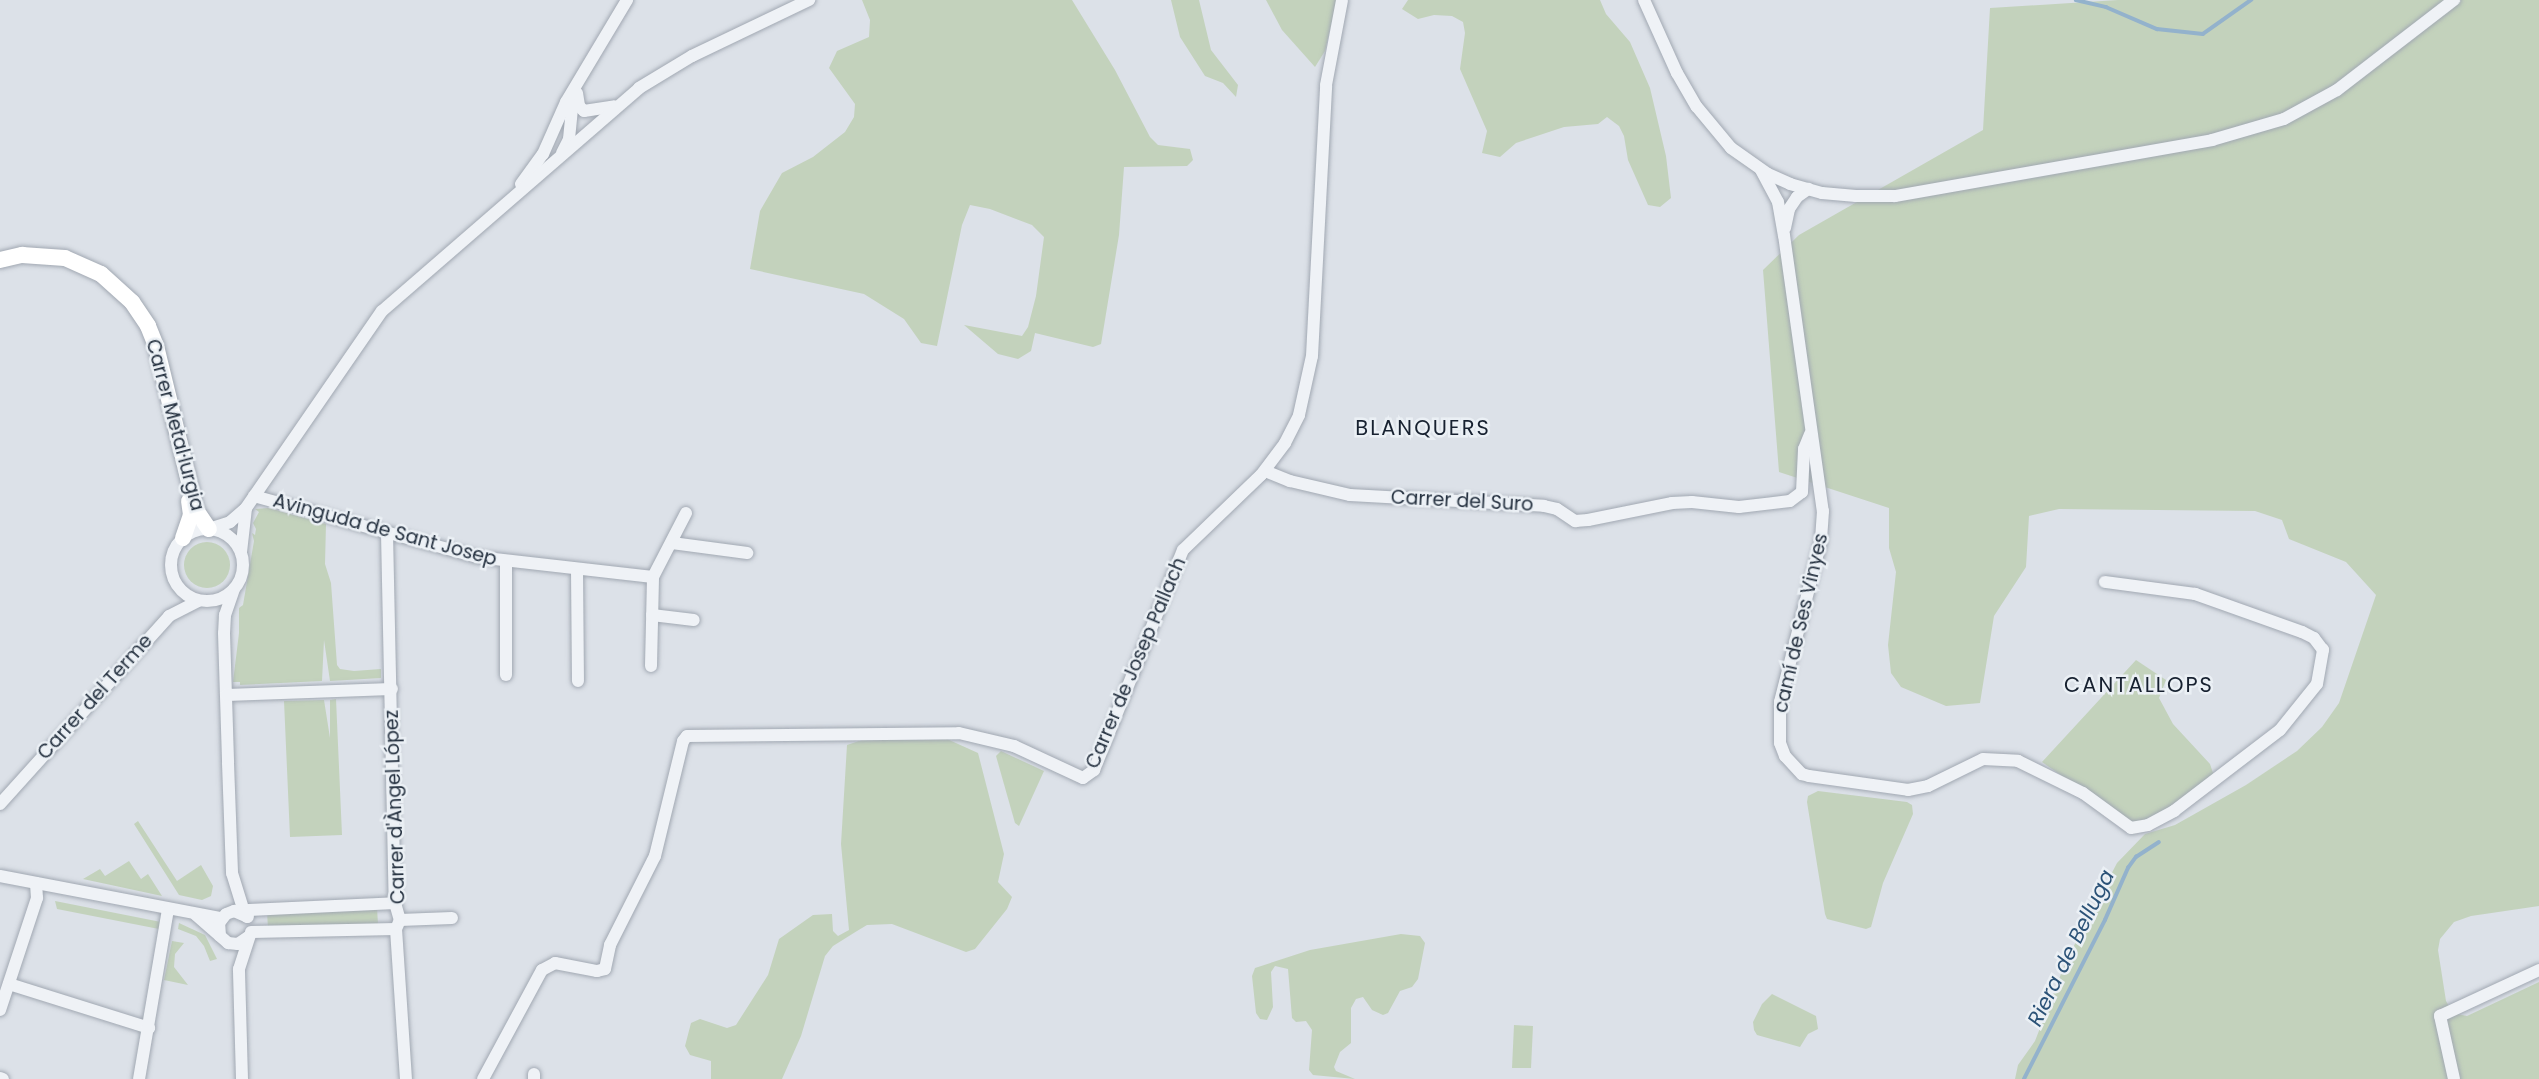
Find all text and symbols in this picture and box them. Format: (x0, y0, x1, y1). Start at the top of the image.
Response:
street label: Carrer Metal·lurgia (141, 337, 209, 513)
district label: BLANQUERS (1356, 415, 1490, 441)
street label: Carrer del Suro (1390, 486, 1534, 516)
street label: Avinguda de Sant Josep (271, 489, 499, 571)
street label: camí de Ses Vinyes (1769, 531, 1833, 715)
street label: Carrer de Josep Pallach (1081, 554, 1191, 772)
street label: Carrer del Terme (33, 630, 157, 764)
district label: CANTALLOPS (2065, 672, 2213, 698)
street label: Carrer d'Àngel López (380, 709, 410, 905)
water label: Riera de Belluga (2022, 866, 2120, 1030)

